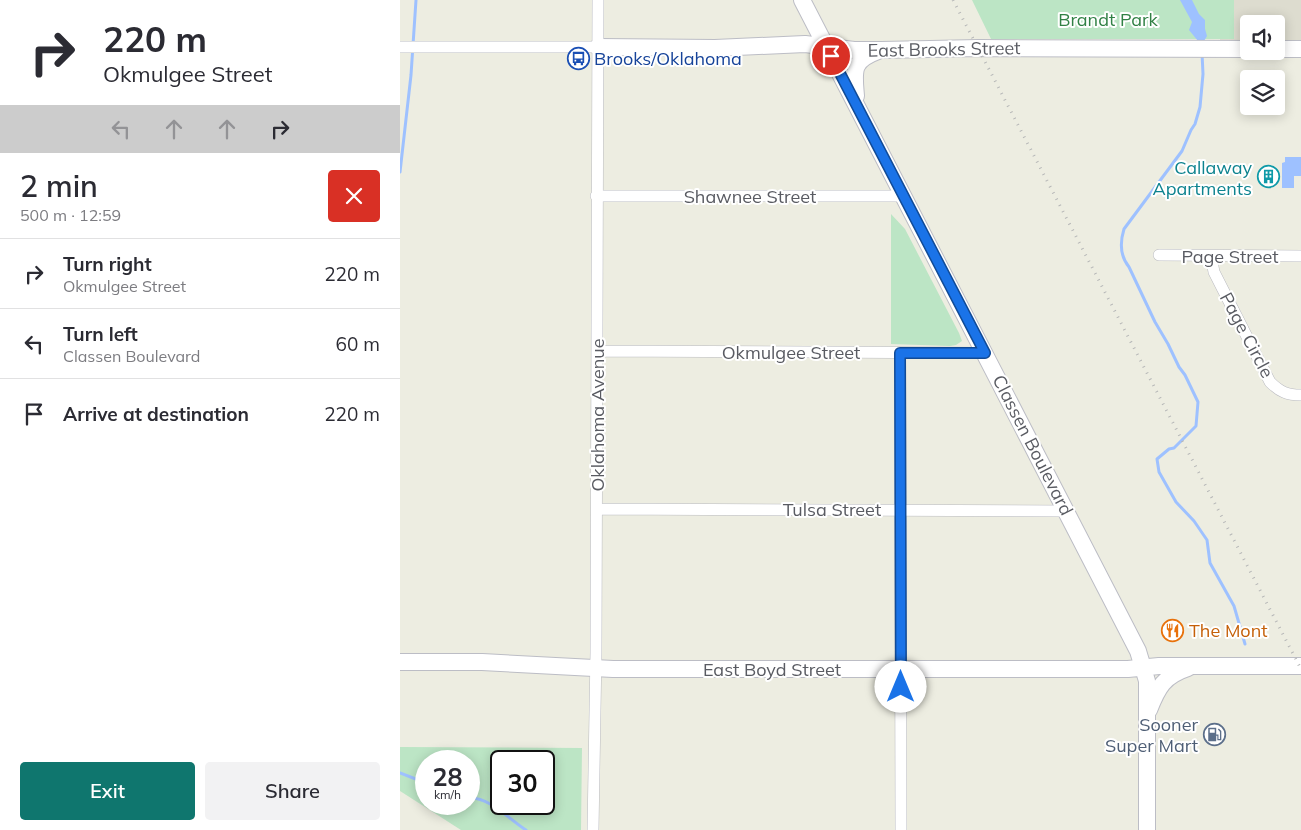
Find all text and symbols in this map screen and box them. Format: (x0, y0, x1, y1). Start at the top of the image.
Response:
park label: Brandt Park (1058, 8, 1159, 31)
map controls (1240, 15, 1285, 115)
button: sound (1240, 15, 1285, 60)
text: 220 m (103, 17, 207, 61)
icon: right (20, 20, 85, 85)
pin (810, 35, 852, 77)
street label: East Brooks Street (867, 36, 1021, 62)
icon: arrive (817, 42, 845, 70)
bus stop icon: Brooks/Oklahoma (566, 46, 590, 70)
place label: Brooks/Oklahoma (594, 47, 742, 70)
text: Okmulgee Street (103, 60, 272, 88)
button: layers (1240, 70, 1285, 115)
icon: left (107, 115, 135, 143)
icon: ahead (160, 115, 188, 143)
icon: ahead (213, 115, 241, 143)
icon: right (266, 115, 294, 143)
place label: Callaway Apartments (1152, 156, 1252, 200)
building icon: Callaway Apartments (1256, 165, 1280, 189)
text: 2 min (20, 167, 98, 205)
button: close (328, 170, 380, 222)
street label: Shawnee Street (684, 185, 816, 208)
text: 500 m · 12:59 (20, 205, 121, 225)
street label: Page Street (1181, 245, 1279, 268)
text: Turn right (63, 252, 152, 276)
icon: right (20, 260, 48, 288)
text: 220 m (324, 262, 380, 286)
text: Okmulgee Street (63, 276, 186, 296)
street label: Page Circle (1215, 288, 1279, 382)
text: Turn left (63, 322, 138, 346)
icon: left (20, 330, 48, 358)
text: 60 m (336, 332, 380, 356)
street label: Oklahoma Avenue (586, 338, 609, 492)
street label: Okmulgee Street (722, 341, 860, 364)
text: Classen Boulevard (63, 346, 200, 366)
street label: Classen Boulevard (988, 371, 1078, 519)
icon: arrive (20, 400, 48, 428)
text: Arrive at destination (63, 402, 249, 426)
text: 220 m (324, 402, 380, 426)
street label: Tulsa Street (783, 498, 881, 521)
restaurant icon: The Mont (1161, 618, 1185, 642)
place label: The Mont (1189, 619, 1267, 642)
street label: East Boyd Street (703, 658, 841, 681)
position arrow (874, 660, 926, 712)
place label: Sooner Super Mart (1105, 713, 1198, 757)
fuel station icon: Sooner Super Mart (1202, 722, 1226, 746)
speed limit sign: 30 (490, 750, 555, 815)
text: 28 (432, 761, 463, 792)
button: Exit (20, 762, 195, 820)
button: Share (205, 762, 380, 820)
text: km/h (434, 787, 461, 802)

